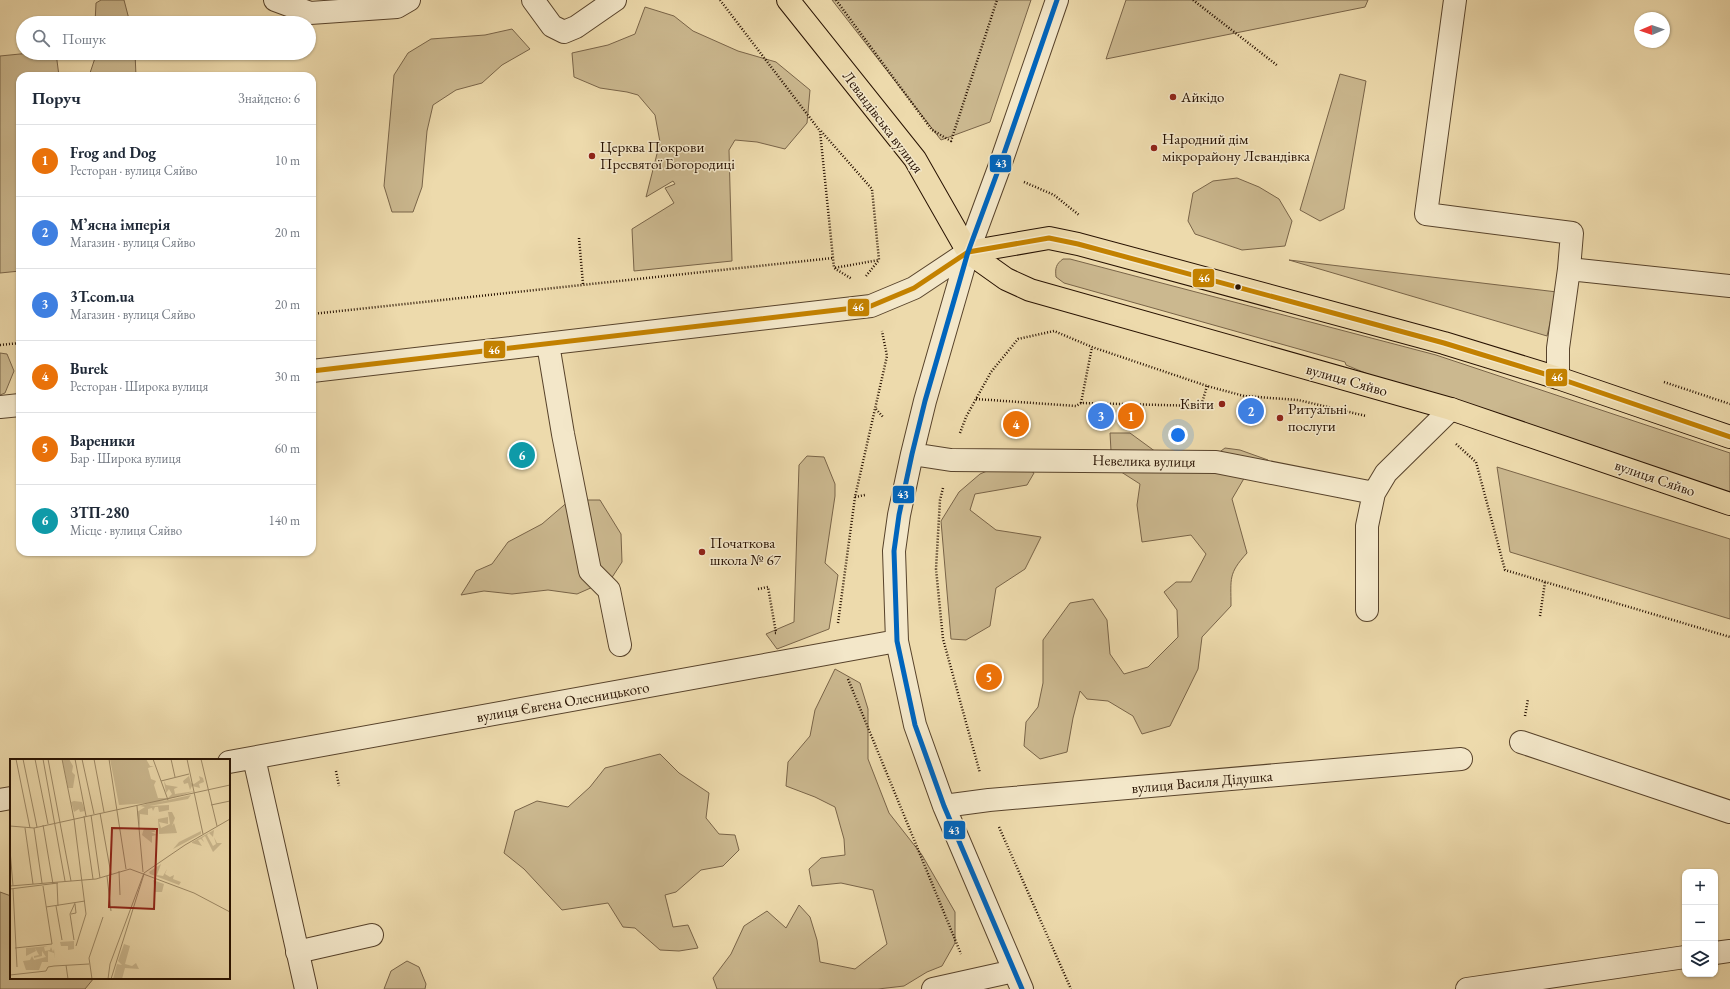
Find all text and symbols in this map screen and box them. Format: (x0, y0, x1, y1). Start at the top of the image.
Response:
north arrow (1634, 12, 1670, 48)
search box (16, 16, 316, 60)
icon: search (30, 27, 52, 49)
text: Пошук (62, 29, 106, 48)
street label: Левандівська вулиця (839, 67, 928, 177)
text: Поруч (32, 87, 81, 109)
place label: Айкідо (1180, 87, 1224, 106)
text: Знайдено: 6 (238, 90, 300, 107)
marker: Айкідо (1168, 92, 1178, 102)
place label: Народний дім мікрорайону Левандівка (1162, 129, 1310, 165)
place label: Церква Покрови Пресвятої Богородиці (600, 137, 735, 173)
text: Frog and Dog (70, 143, 156, 162)
marker: Народний дім мікрорайону Левандівка (1149, 143, 1159, 153)
marker: Церква Покрови Пресвятої Богородиці (587, 151, 597, 161)
text: 1 (42, 152, 48, 169)
text: 10 m (275, 152, 300, 169)
line badge: 43 (989, 154, 1012, 173)
text: 43 (995, 156, 1007, 170)
text: Ресторан · вулиця Сяйво (70, 162, 198, 179)
text: Мʼясна імперія (70, 215, 170, 234)
text: 2 (42, 224, 48, 241)
text: 20 m (275, 224, 300, 241)
text: Магазин · вулиця Сяйво (70, 234, 195, 251)
line badge: 46 (1192, 268, 1215, 288)
text: 46 (1198, 271, 1210, 285)
unlabelled marker (1233, 282, 1243, 292)
text: 3T.com.ua (70, 287, 134, 306)
text: 3 (42, 296, 48, 313)
text: 20 m (275, 296, 300, 313)
line badge: 46 (847, 298, 870, 317)
text: 46 (852, 300, 864, 314)
text: Магазин · вулиця Сяйво (70, 306, 195, 323)
line badge: 46 (483, 340, 506, 359)
text: 46 (488, 343, 500, 357)
text: Burek (70, 359, 108, 378)
street label: вулиця Сяйво (1304, 359, 1390, 400)
text: 4 (42, 368, 48, 385)
text: 30 m (275, 368, 300, 385)
line badge: 46 (1545, 368, 1568, 387)
text: 46 (1551, 370, 1563, 384)
text: Ресторан · Широка вулиця (70, 378, 208, 395)
place label: Квіти (1180, 394, 1214, 413)
pin: 2 (1238, 396, 1264, 426)
marker: Квіти (1217, 399, 1227, 409)
place label: Ритуальні послуги (1288, 399, 1348, 435)
pin: 3 (1088, 401, 1114, 431)
pin: 1 (1118, 401, 1144, 431)
pin: 4 (1003, 409, 1029, 439)
marker: Ритуальні послуги (1275, 413, 1285, 423)
your location (1168, 425, 1188, 445)
text: Вареники (70, 431, 135, 450)
text: 5 (42, 440, 48, 457)
text: 60 m (275, 440, 300, 457)
pin: 6 (509, 440, 535, 470)
text: Бар · Широка вулиця (70, 450, 181, 467)
street label: Невелика вулиця (1092, 450, 1196, 471)
street label: вулиця Сяйво (1612, 455, 1698, 500)
line badge: 43 (892, 485, 915, 504)
text: 43 (897, 487, 909, 501)
text: ЗТП-280 (70, 503, 129, 522)
text: 6 (42, 512, 48, 529)
text: 140 m (269, 512, 300, 529)
text: Місце · вулиця Сяйво (70, 522, 182, 539)
place label: Початкова школа № 67 (710, 533, 782, 569)
marker: Початкова школа № 67 (697, 547, 707, 557)
pin: 5 (976, 662, 1002, 692)
street label: вулиця Євгена Олесницького (475, 677, 651, 726)
inset map (10, 759, 230, 979)
street label: вулиця Василя Дідушка (1131, 766, 1273, 797)
line badge: 43 (943, 820, 966, 840)
text: 43 (948, 823, 960, 837)
map controls (1682, 869, 1718, 977)
button: + (1682, 869, 1718, 905)
button: − (1682, 905, 1718, 941)
button: layers (1682, 941, 1718, 977)

